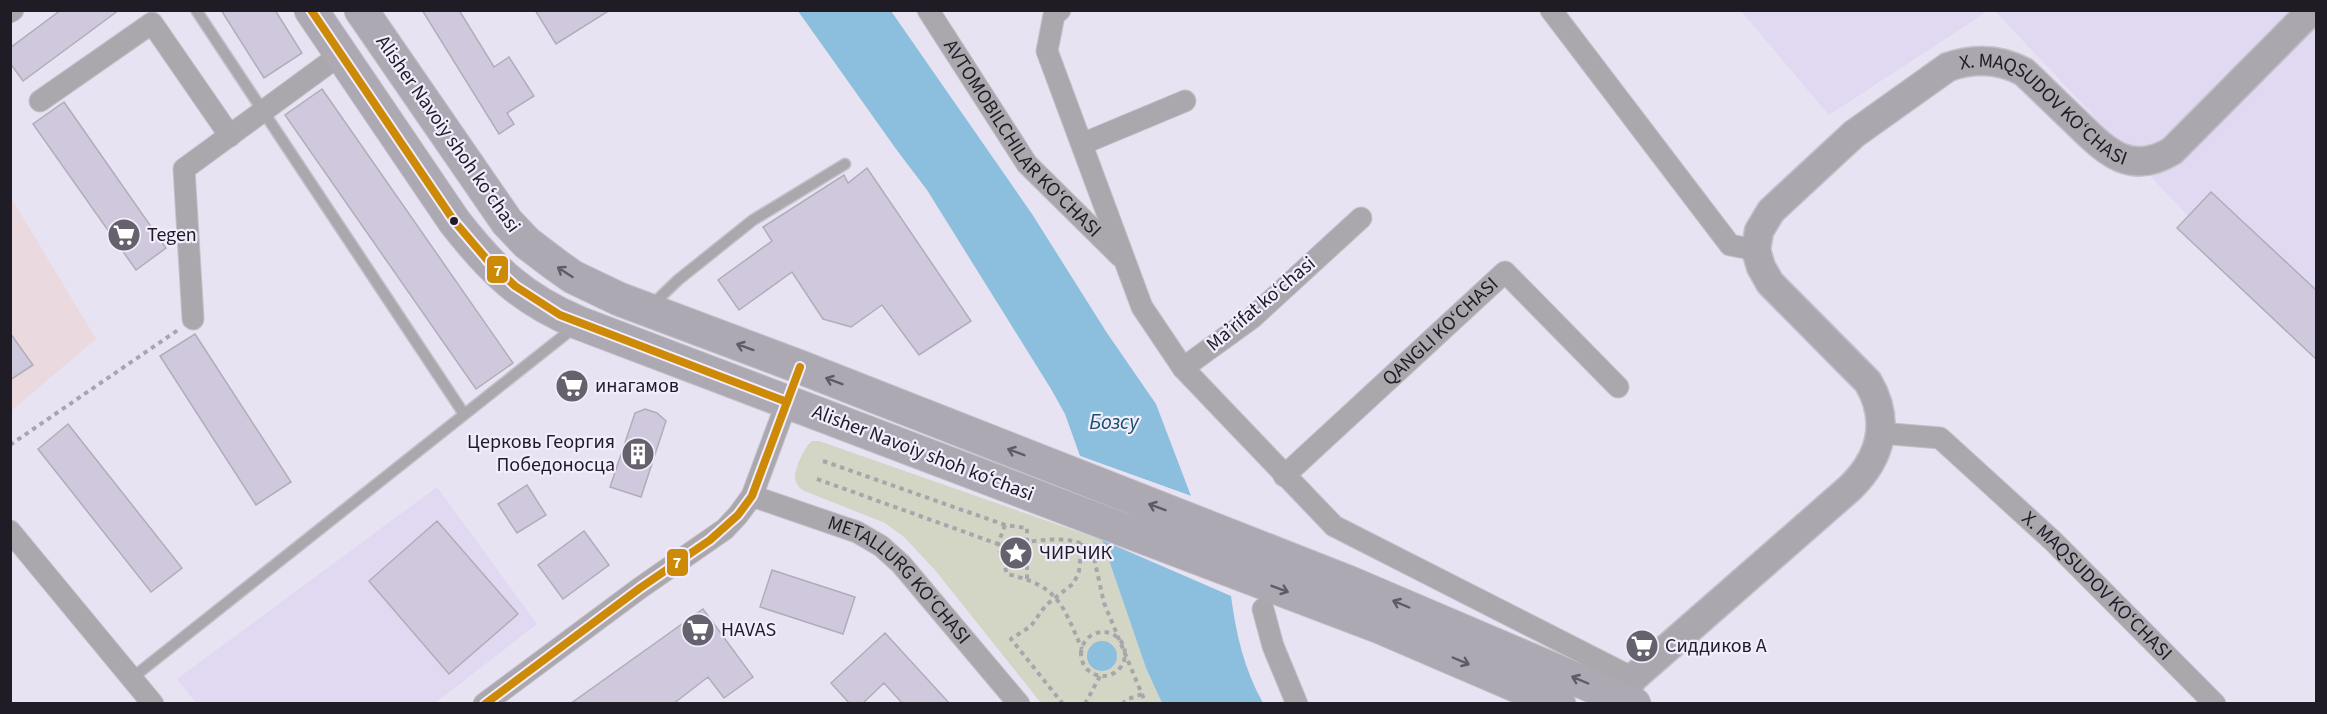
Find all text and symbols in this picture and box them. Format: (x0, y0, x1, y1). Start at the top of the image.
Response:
street label: Alisher Navoiy shoh koʻchasi (369, 30, 527, 238)
street label: AVTOMOBILCHILAR KO‘CHASI (936, 34, 1108, 244)
street label: X. MAQSUDOV KO‘CHASI (1957, 47, 2131, 173)
unlabelled marker (448, 215, 460, 227)
supermarket icon: Tegen (106, 217, 142, 253)
place label: Tegen (147, 221, 197, 249)
street label: Maʼrifat ko‘chasi (1200, 250, 1322, 358)
line badge: 7 (486, 255, 509, 284)
text: 7 (494, 260, 502, 282)
one-way arrow (557, 265, 574, 277)
street label: QANGLI KO‘CHASI (1376, 271, 1505, 392)
one-way arrow (736, 341, 755, 352)
supermarket icon: инагамов (554, 368, 590, 404)
place label: инагамов (595, 372, 679, 400)
one-way arrow (826, 375, 844, 386)
street label: Alisher Navoiy shoh koʻchasi (808, 398, 1038, 508)
water label: Бозсу (1089, 407, 1140, 437)
place label: Церковь Георгия Победоносца (467, 428, 615, 479)
building icon: Церковь Георгия Победоносца (620, 436, 656, 472)
one-way arrow (1007, 446, 1026, 457)
one-way arrow (1148, 501, 1167, 512)
street label: X. MAQSUDOV KO‘CHASI (2015, 505, 2178, 667)
street label: METALLURG KO‘CHASI (824, 509, 977, 651)
place icon: ЧИРЧИК (998, 535, 1034, 571)
place label: ЧИРЧИК (1039, 539, 1113, 567)
line badge: 7 (666, 548, 689, 577)
text: 7 (673, 552, 681, 574)
one-way arrow (1270, 584, 1288, 595)
one-way arrow (1392, 598, 1410, 609)
supermarket icon: HAVAS (680, 612, 716, 648)
place label: HAVAS (721, 616, 776, 644)
supermarket icon: Сиддиков А (1624, 628, 1660, 664)
place label: Сиддиков А (1665, 632, 1767, 660)
one-way arrow (1451, 656, 1469, 667)
one-way arrow (1571, 674, 1590, 685)

